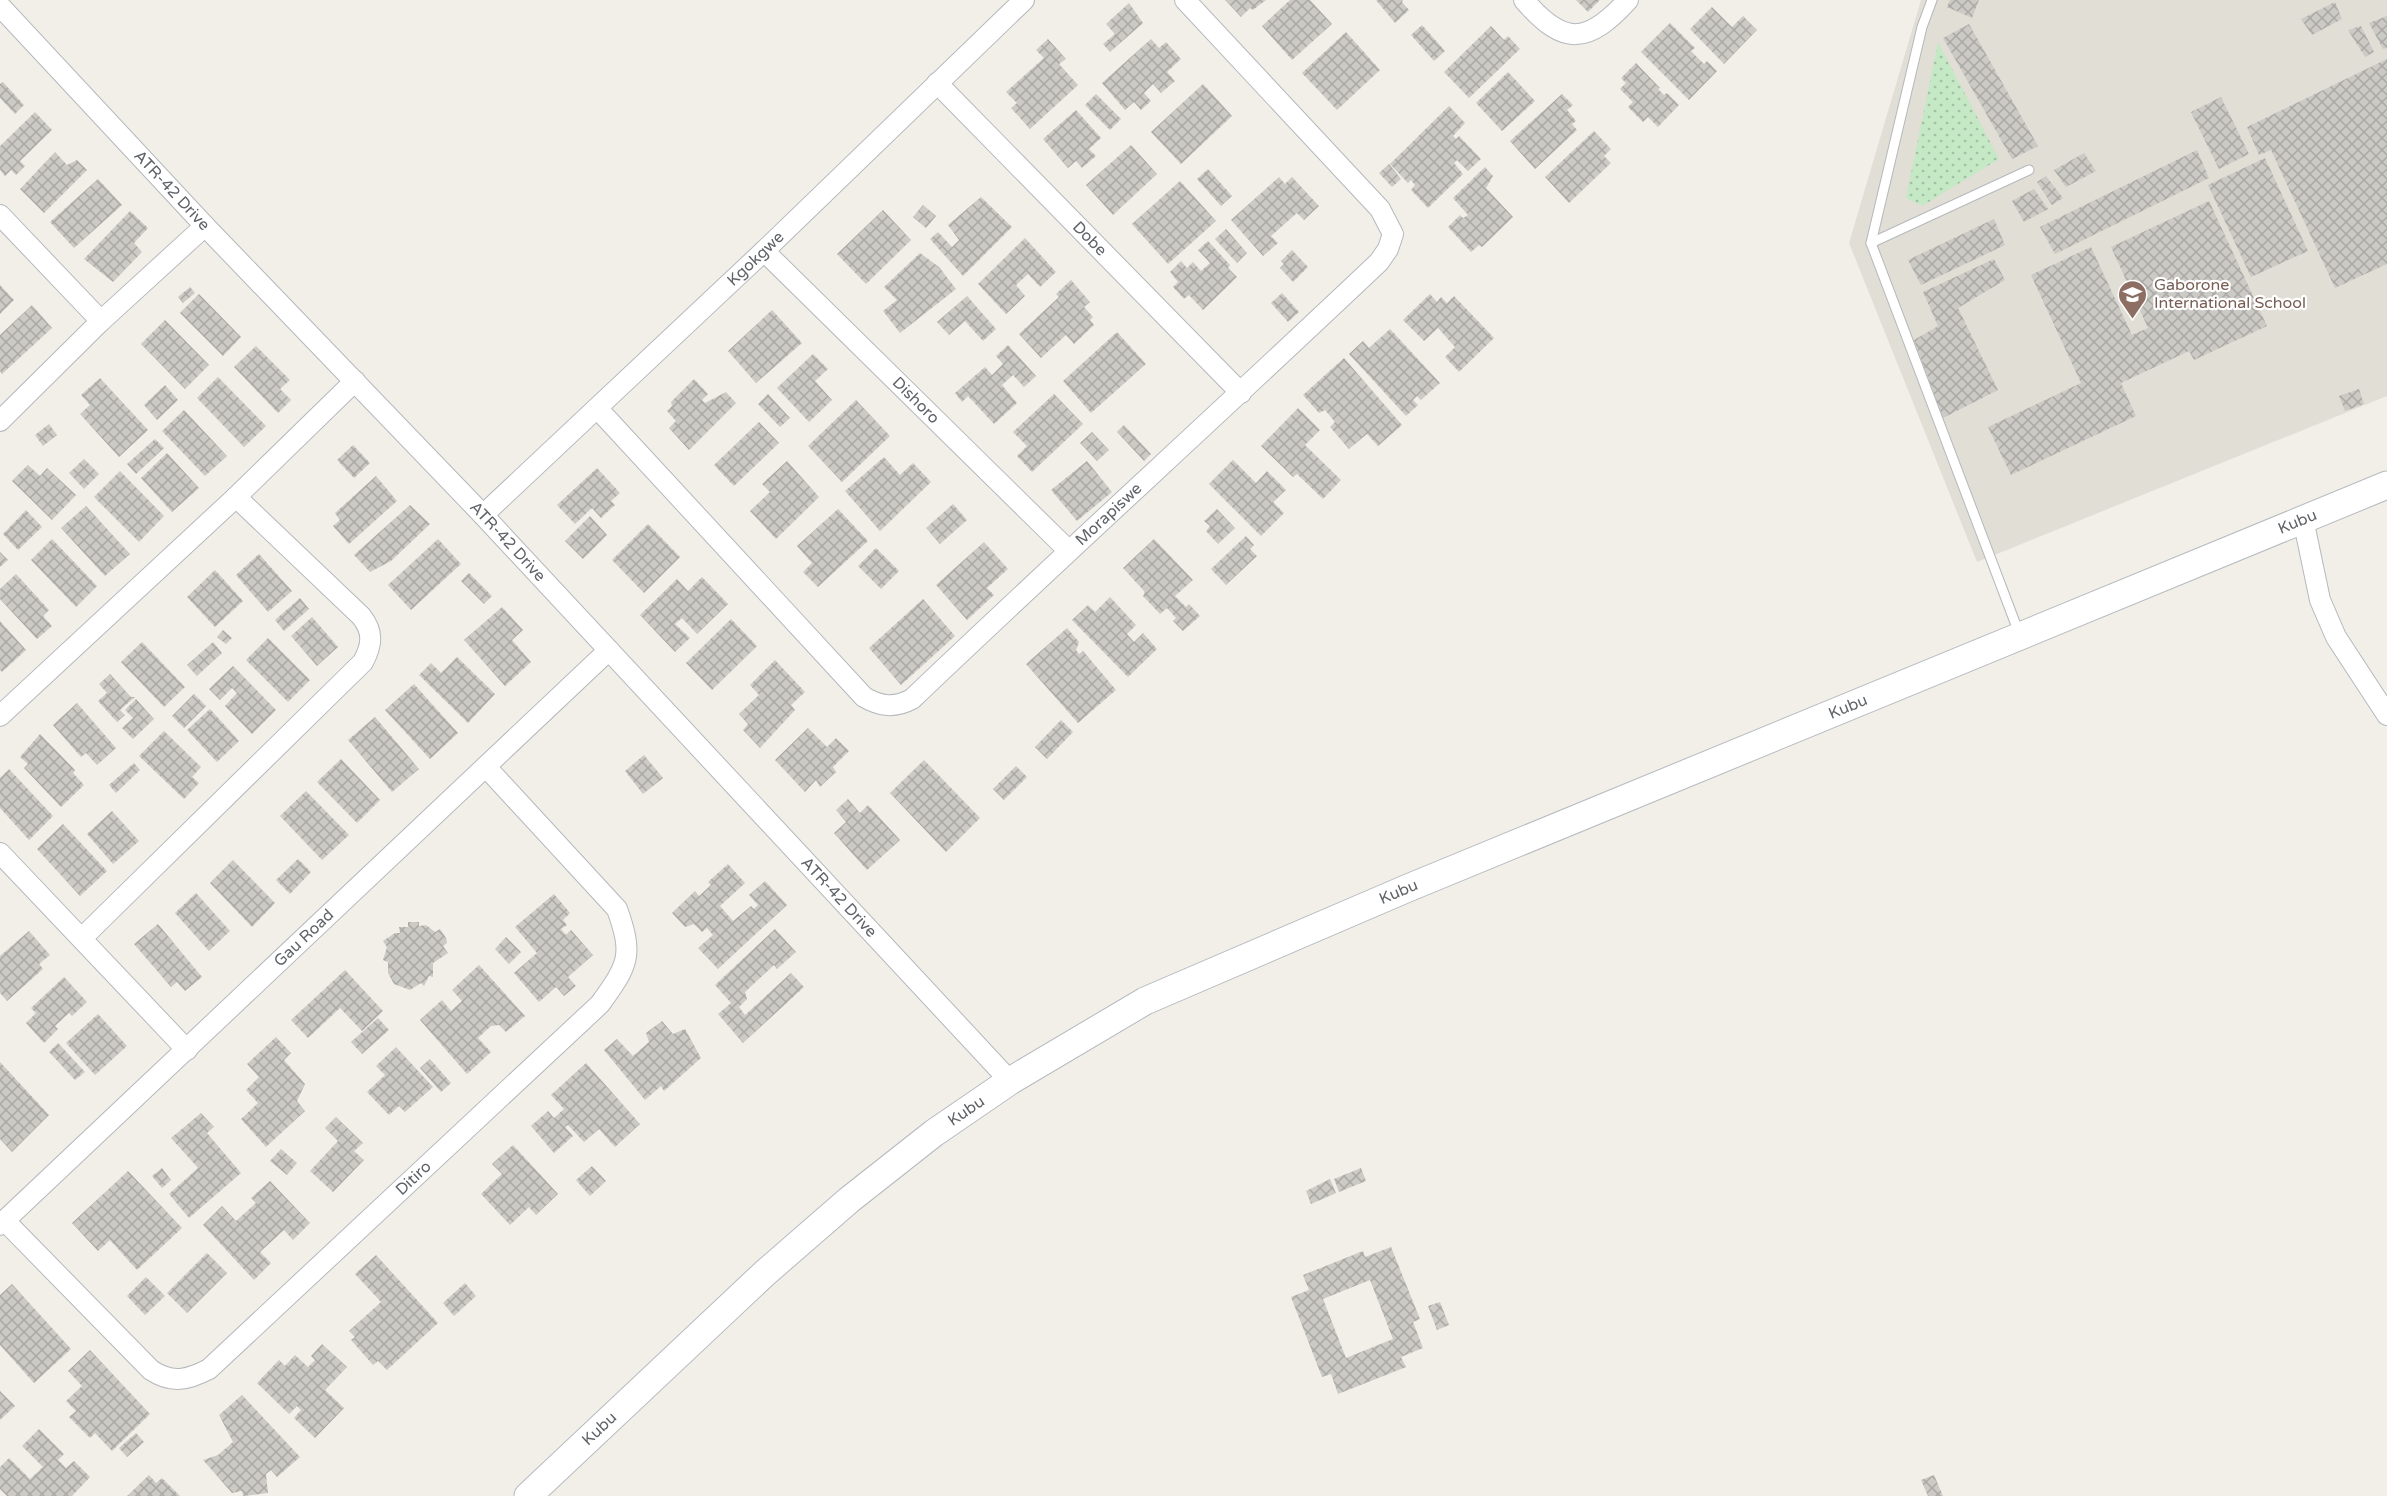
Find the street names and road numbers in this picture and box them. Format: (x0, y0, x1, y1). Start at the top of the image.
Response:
street label: ATR-42 Drive (130, 146, 214, 235)
street label: Dobe (1068, 217, 1111, 260)
street label: Kgokgwe (723, 227, 788, 290)
street label: Dishoro (888, 373, 944, 428)
street label: Morapiswe (1071, 479, 1146, 550)
street label: ATR-42 Drive (465, 497, 550, 586)
street label: Kubu (2275, 505, 2320, 539)
street label: Kubu (1826, 690, 1870, 724)
street label: ATR-42 Drive (797, 853, 881, 942)
street label: Kubu (1376, 875, 1421, 909)
street label: Gau Road (270, 905, 338, 971)
street label: Kubu (944, 1091, 989, 1131)
street label: Ditiro (391, 1157, 435, 1200)
street label: Kubu (578, 1408, 621, 1450)

